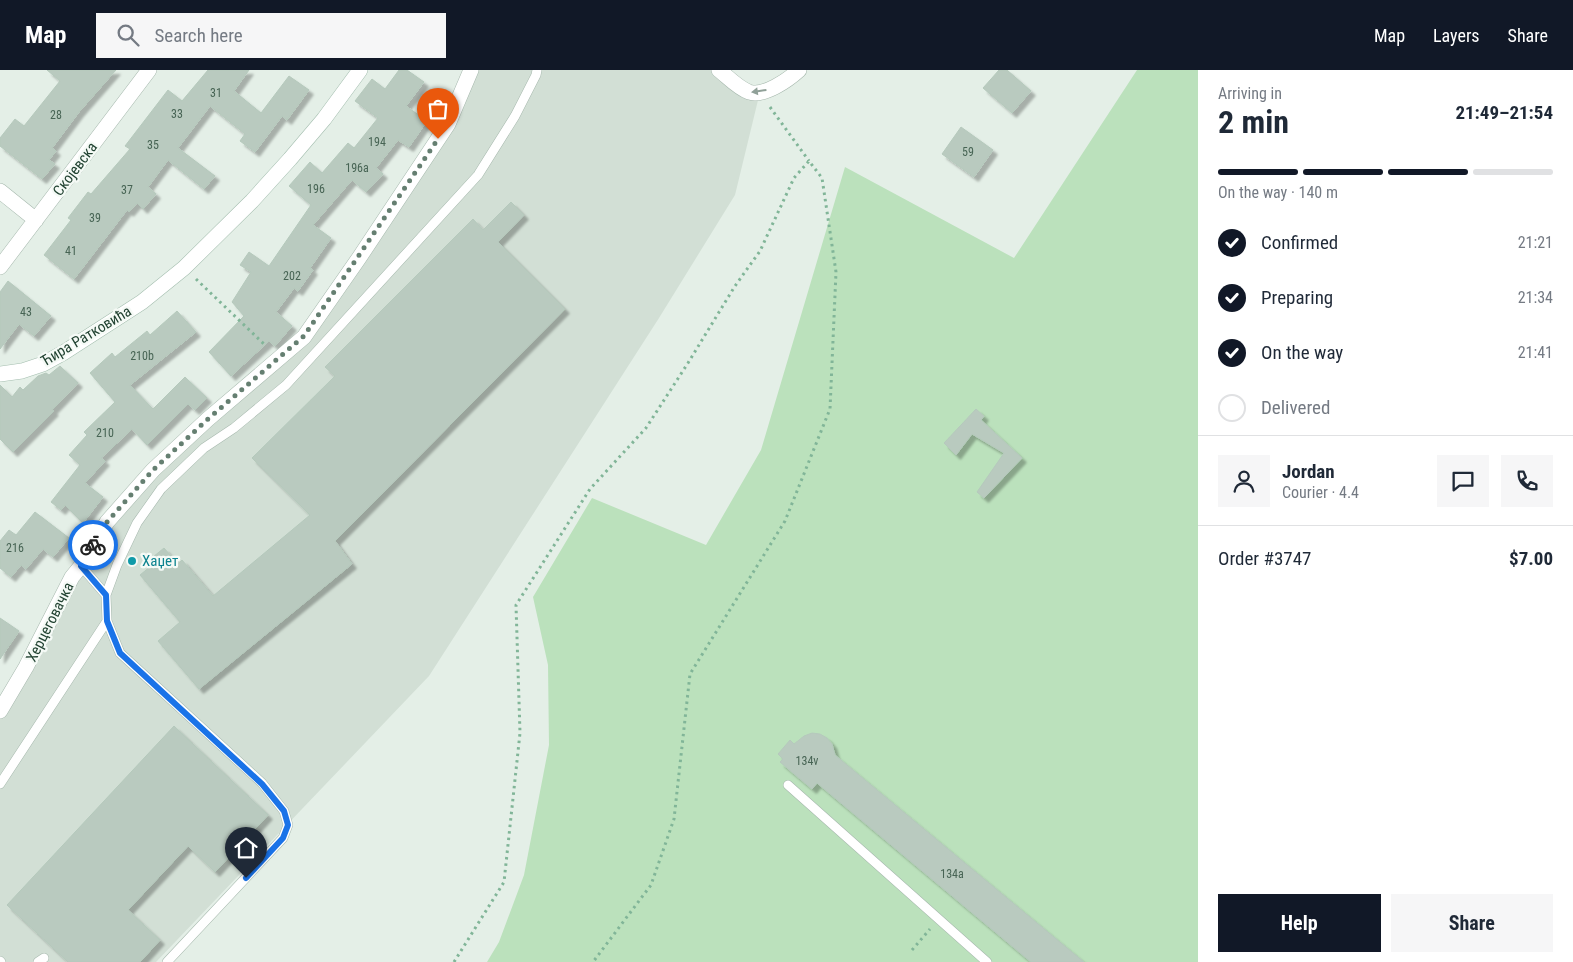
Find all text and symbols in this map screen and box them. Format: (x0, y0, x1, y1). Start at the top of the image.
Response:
search box (96, 13, 446, 58)
text: Map (25, 21, 66, 49)
icon: search (114, 21, 142, 49)
text: Search here (154, 24, 243, 47)
text: Map (1374, 25, 1405, 46)
text: Layers (1433, 25, 1480, 46)
text: Share (1508, 25, 1548, 46)
text: Arriving in (1218, 84, 1282, 103)
house number: 31 (210, 86, 222, 100)
one-way arrow (750, 87, 766, 95)
pin (417, 88, 459, 139)
icon: bag (424, 95, 452, 123)
text: 21:49–21:54 (1455, 101, 1553, 124)
text: 2 min (1218, 103, 1289, 141)
house number: 33 (171, 107, 183, 121)
house number: 28 (50, 108, 62, 122)
house number: 194 (368, 135, 386, 149)
house number: 35 (147, 138, 159, 152)
street label: Скојевска (49, 139, 101, 199)
house number: 59 (962, 145, 974, 159)
house number: 196a (345, 161, 369, 175)
house number: 196 (307, 182, 325, 196)
house number: 37 (121, 183, 133, 197)
text: On the way · 140 m (1218, 183, 1338, 202)
house number: 39 (89, 211, 101, 225)
icon: check (1218, 229, 1246, 257)
text: Confirmed (1261, 231, 1338, 254)
text: 21:21 (1518, 233, 1553, 252)
house number: 41 (65, 244, 77, 258)
house number: 202 (283, 269, 301, 283)
icon: check (1218, 284, 1246, 312)
text: Preparing (1261, 286, 1333, 309)
text: 21:34 (1518, 288, 1553, 307)
street label: Ћира Ратковића (37, 302, 135, 370)
house number: 43 (20, 305, 32, 319)
icon: check (1218, 339, 1246, 367)
text: On the way (1261, 341, 1343, 364)
text: 21:41 (1518, 343, 1553, 362)
house number: 210b (130, 349, 154, 363)
text: Delivered (1261, 396, 1330, 419)
house number: 210 (96, 426, 114, 440)
button: person (1218, 455, 1270, 507)
button: chat (1437, 455, 1489, 507)
button: phone (1501, 455, 1553, 507)
text: Jordan (1282, 460, 1335, 483)
text: Courier · 4.4 (1282, 483, 1359, 502)
courier (68, 520, 118, 570)
icon: bike (79, 531, 107, 559)
house number: 216 (6, 541, 24, 555)
text: Order #3747 (1218, 547, 1311, 570)
text: $7.00 (1509, 547, 1553, 570)
place label: Хаџет (142, 552, 178, 570)
marker: Хаџет (126, 555, 138, 567)
street label: Херцеговачка (22, 579, 78, 665)
house number: 134v (796, 754, 818, 768)
pin (225, 827, 267, 878)
icon: home (232, 834, 260, 862)
house number: 134a (940, 867, 964, 881)
button: Help (1218, 894, 1381, 952)
button: Share (1391, 894, 1553, 952)

